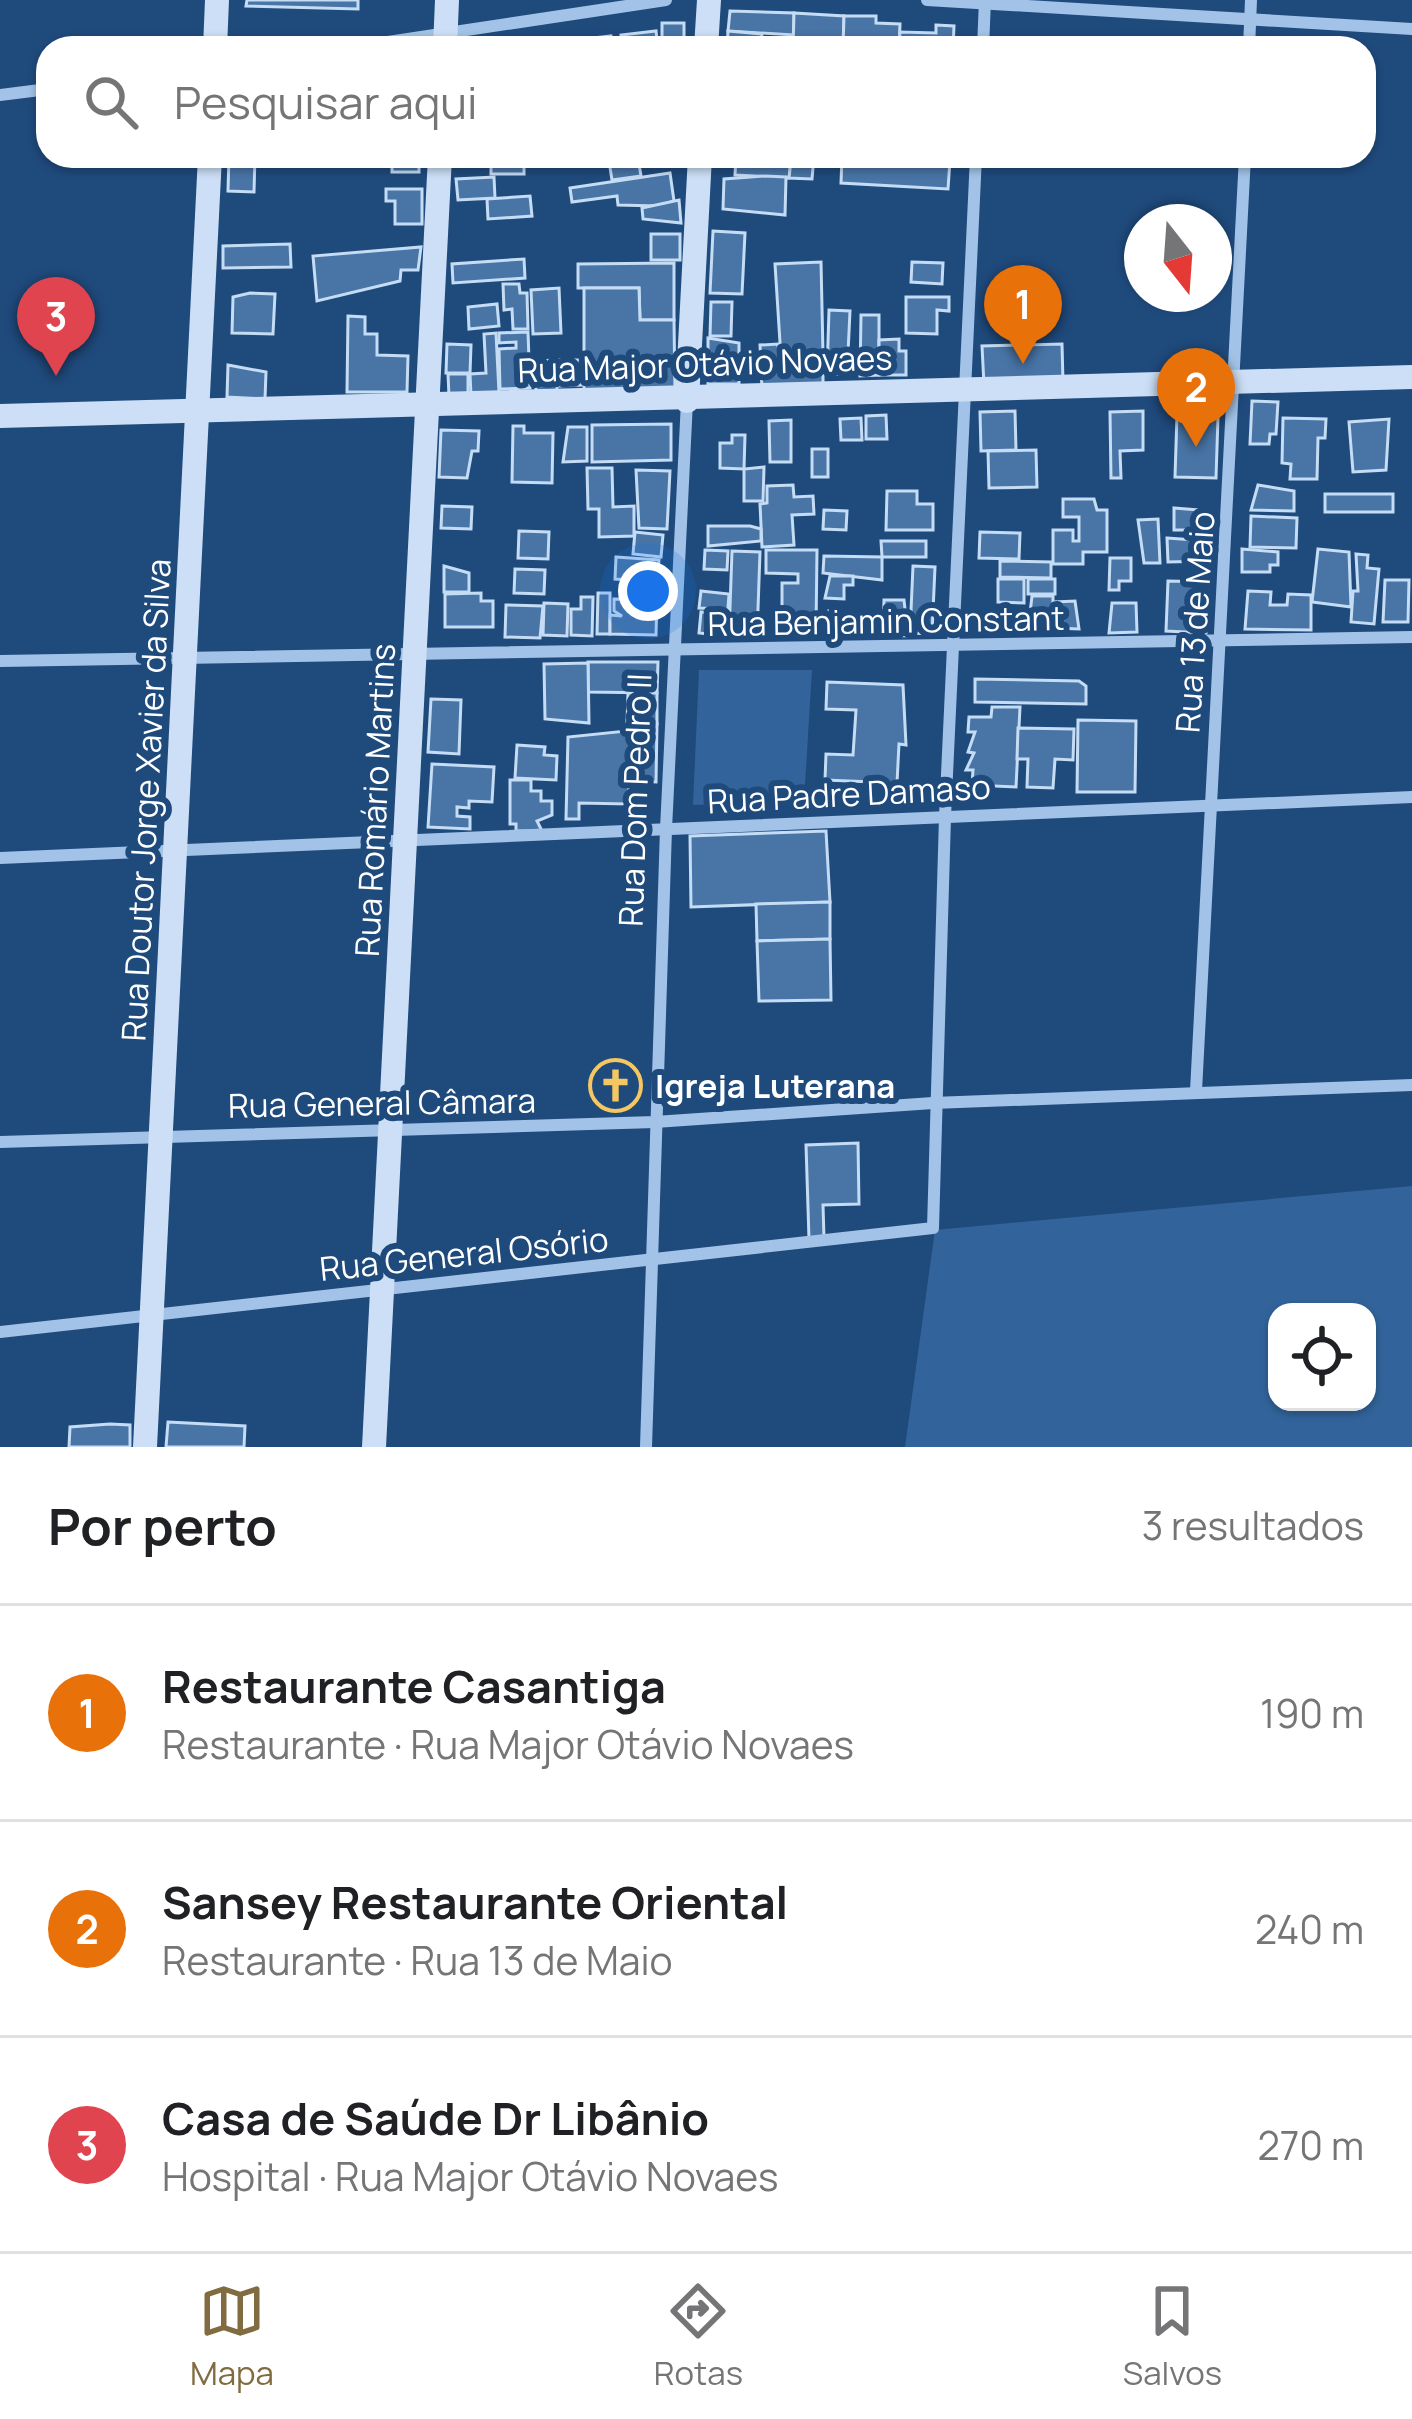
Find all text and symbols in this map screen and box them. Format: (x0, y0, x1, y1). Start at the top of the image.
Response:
search box (36, 36, 1376, 168)
icon: search (78, 69, 144, 135)
text: Pesquisar aqui (174, 71, 478, 133)
north arrow (1124, 204, 1232, 312)
pin: 1 (984, 265, 1062, 364)
pin: 3 (17, 277, 95, 376)
street label: Rua Major Otávio Novaes (517, 334, 893, 393)
pin: 2 (1157, 348, 1235, 447)
street label: Rua 13 de Maio (1164, 510, 1225, 734)
street label: Rua Doutor Jorge Xavier da Silva (110, 558, 181, 1042)
your location (618, 561, 678, 621)
street label: Rua Benjamin Constant (707, 595, 1065, 646)
street label: Rua Romário Martins (344, 642, 405, 958)
street label: Rua Dom Pedro II (608, 673, 661, 927)
street label: Rua Padre Damaso (706, 764, 992, 823)
church icon: Igreja Luterana (588, 1058, 644, 1114)
place label: Igreja Luterana (655, 1063, 895, 1108)
street label: Rua General Câmara (228, 1077, 536, 1128)
street label: Rua General Osório (317, 1216, 610, 1291)
map controls (1268, 1303, 1376, 1411)
button: locate (1268, 1303, 1376, 1411)
text: Por perto (48, 1491, 277, 1560)
text: 3 resultados (1142, 1498, 1364, 1552)
text: Restaurante Casantiga (162, 1655, 666, 1717)
text: 1 (78, 1686, 96, 1740)
text: 190 m (1260, 1686, 1364, 1740)
text: Restaurante · Rua Major Otávio Novaes (162, 1717, 854, 1771)
text: Sansey Restaurante Oriental (162, 1871, 788, 1933)
text: 2 (75, 1902, 99, 1956)
text: 240 m (1255, 1902, 1364, 1956)
text: Restaurante · Rua 13 de Maio (162, 1933, 673, 1987)
text: Casa de Saúde Dr Libânio (162, 2087, 709, 2149)
text: 3 (76, 2118, 98, 2172)
text: 270 m (1258, 2118, 1364, 2172)
text: Hospital · Rua Major Otávio Novaes (162, 2149, 779, 2203)
tab: Mapa (190, 2278, 274, 2395)
tab: Rotas (654, 2278, 743, 2395)
tab: Salvos (1123, 2278, 1222, 2395)

